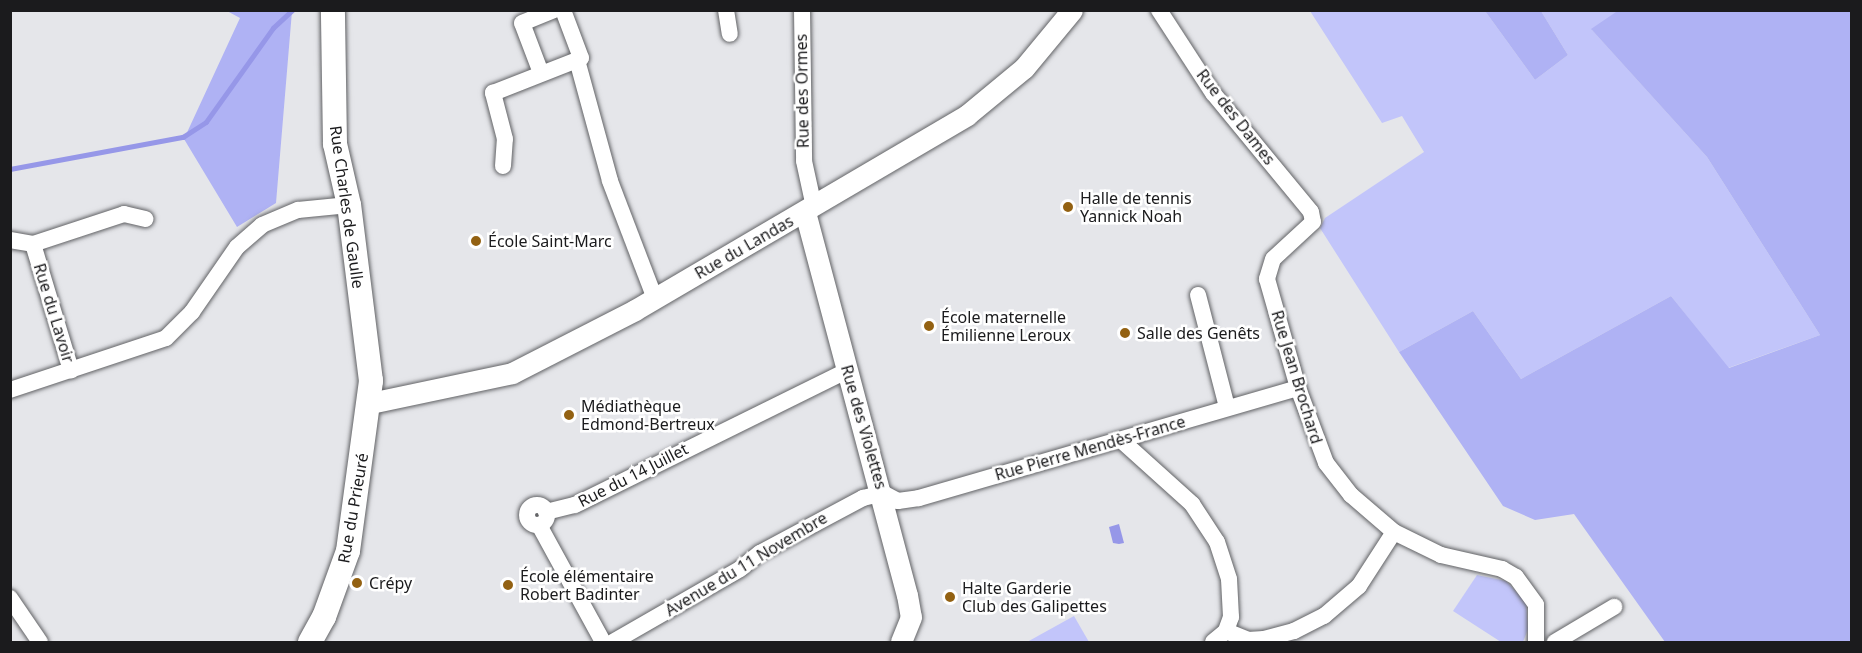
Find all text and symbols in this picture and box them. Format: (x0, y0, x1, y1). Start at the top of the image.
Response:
street label: Rue des Ormes (791, 34, 813, 148)
street label: Rue des Dames (1193, 65, 1279, 169)
street label: Rue Charles de Gaulle (326, 124, 368, 290)
place label: Halle de tennis Yannick Noah (1080, 188, 1192, 226)
marker: Halle de tennis Yannick Noah (1061, 200, 1075, 214)
street label: Rue du Landas (691, 211, 797, 283)
place label: École Saint-Marc (488, 231, 612, 251)
marker: École Saint-Marc (469, 234, 483, 248)
street label: Rue du Lavoir (30, 261, 78, 365)
place label: École maternelle Émilienne Leroux (941, 307, 1071, 345)
street label: Rue Jean Brochard (1268, 308, 1326, 446)
marker: École maternelle Émilienne Leroux (922, 319, 936, 333)
place label: Salle des Genêts (1137, 323, 1260, 343)
marker: Salle des Genêts (1118, 326, 1132, 340)
street label: Rue des Violettes (837, 363, 891, 491)
place label: Médiathèque Edmond-Bertreux (581, 396, 715, 434)
marker: Médiathèque Edmond-Bertreux (562, 408, 576, 422)
street label: Rue Pierre Mendès-France (993, 412, 1187, 484)
street label: Rue du 14 Juillet (575, 439, 691, 511)
street label: Rue du Prieuré (334, 451, 372, 565)
street label: Avenue du 11 Novembre (662, 508, 830, 620)
place label: École élémentaire Robert Badinter (520, 566, 654, 604)
place label: Crépy (369, 573, 412, 593)
marker: Crépy (350, 576, 364, 590)
marker: École élémentaire Robert Badinter (501, 578, 515, 592)
place label: Halte Garderie Club des Galipettes (962, 578, 1107, 616)
marker: Halte Garderie Club des Galipettes (943, 590, 957, 604)

